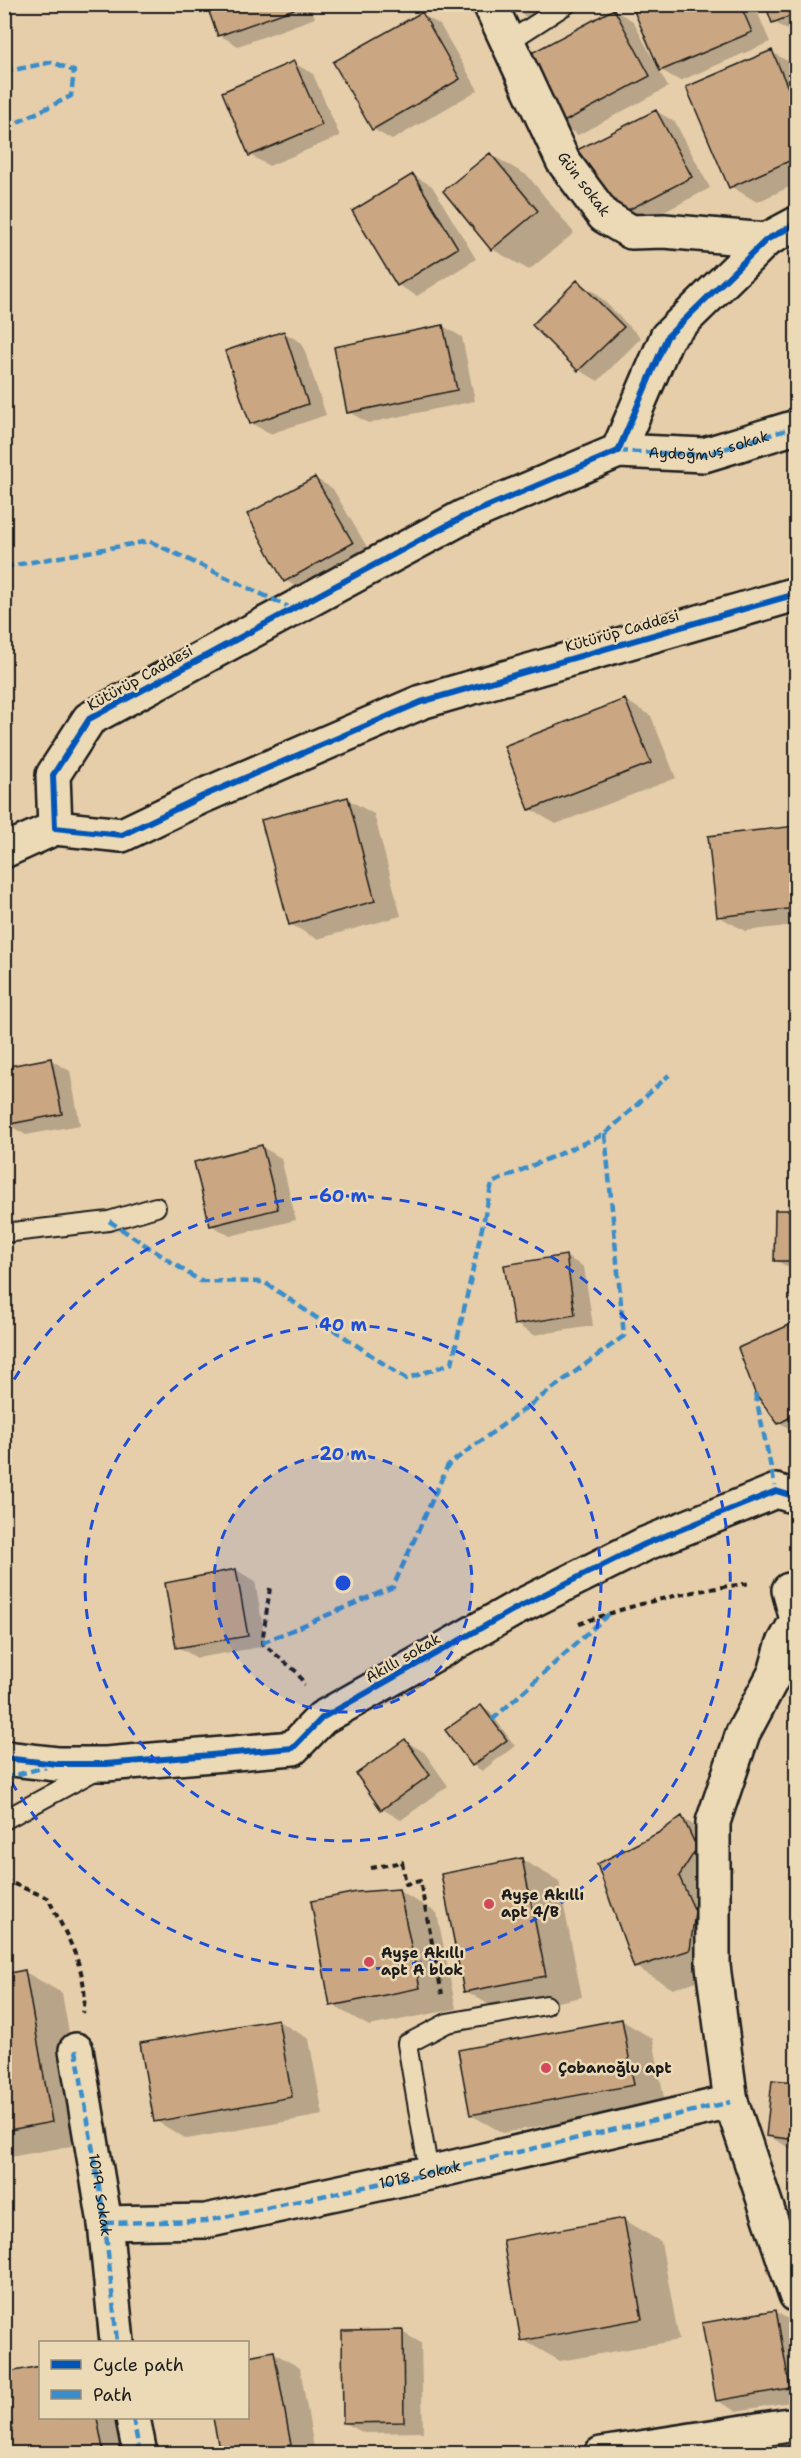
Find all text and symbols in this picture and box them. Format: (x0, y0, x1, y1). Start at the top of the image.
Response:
street label: Gün sokak (553, 147, 615, 221)
street label: Aydoğmuş sokak (648, 426, 771, 465)
street label: Kütürüp Caddesi (563, 605, 681, 657)
street label: Kütürüp Caddesi (84, 641, 196, 715)
text: 60 m (319, 1184, 367, 1208)
text: 40 m (319, 1313, 367, 1337)
text: 20 m (319, 1442, 367, 1466)
centre of rings (333, 1573, 353, 1593)
street label: Akıllı sokak (362, 1628, 444, 1688)
place label: Ayşe Akıllı apt 4/B (501, 1885, 584, 1922)
marker: Ayşe Akıllı apt 4/B (482, 1897, 496, 1911)
place label: Ayşe Akıllı apt A blok (381, 1943, 464, 1980)
marker: Ayşe Akıllı apt A blok (362, 1955, 376, 1969)
place label: Çobanoğlu apt (558, 2058, 672, 2078)
marker: Çobanoğlu apt (539, 2061, 553, 2075)
street label: 1019. Sokak (84, 2152, 116, 2237)
street label: 1018. Sokak (377, 2156, 463, 2194)
legend (39, 2341, 249, 2419)
text: Cycle path (93, 2353, 184, 2377)
text: Path (93, 2383, 132, 2407)

